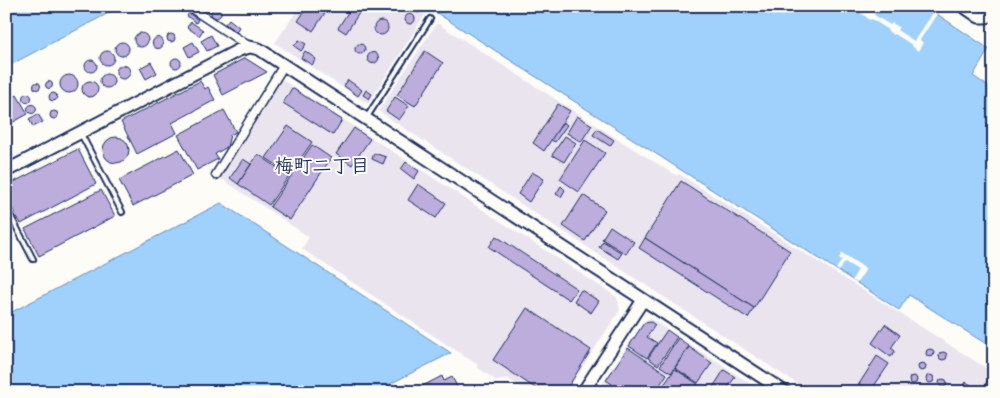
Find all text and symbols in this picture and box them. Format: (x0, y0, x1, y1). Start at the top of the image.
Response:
district label: 梅町二丁目 (274, 152, 370, 182)

